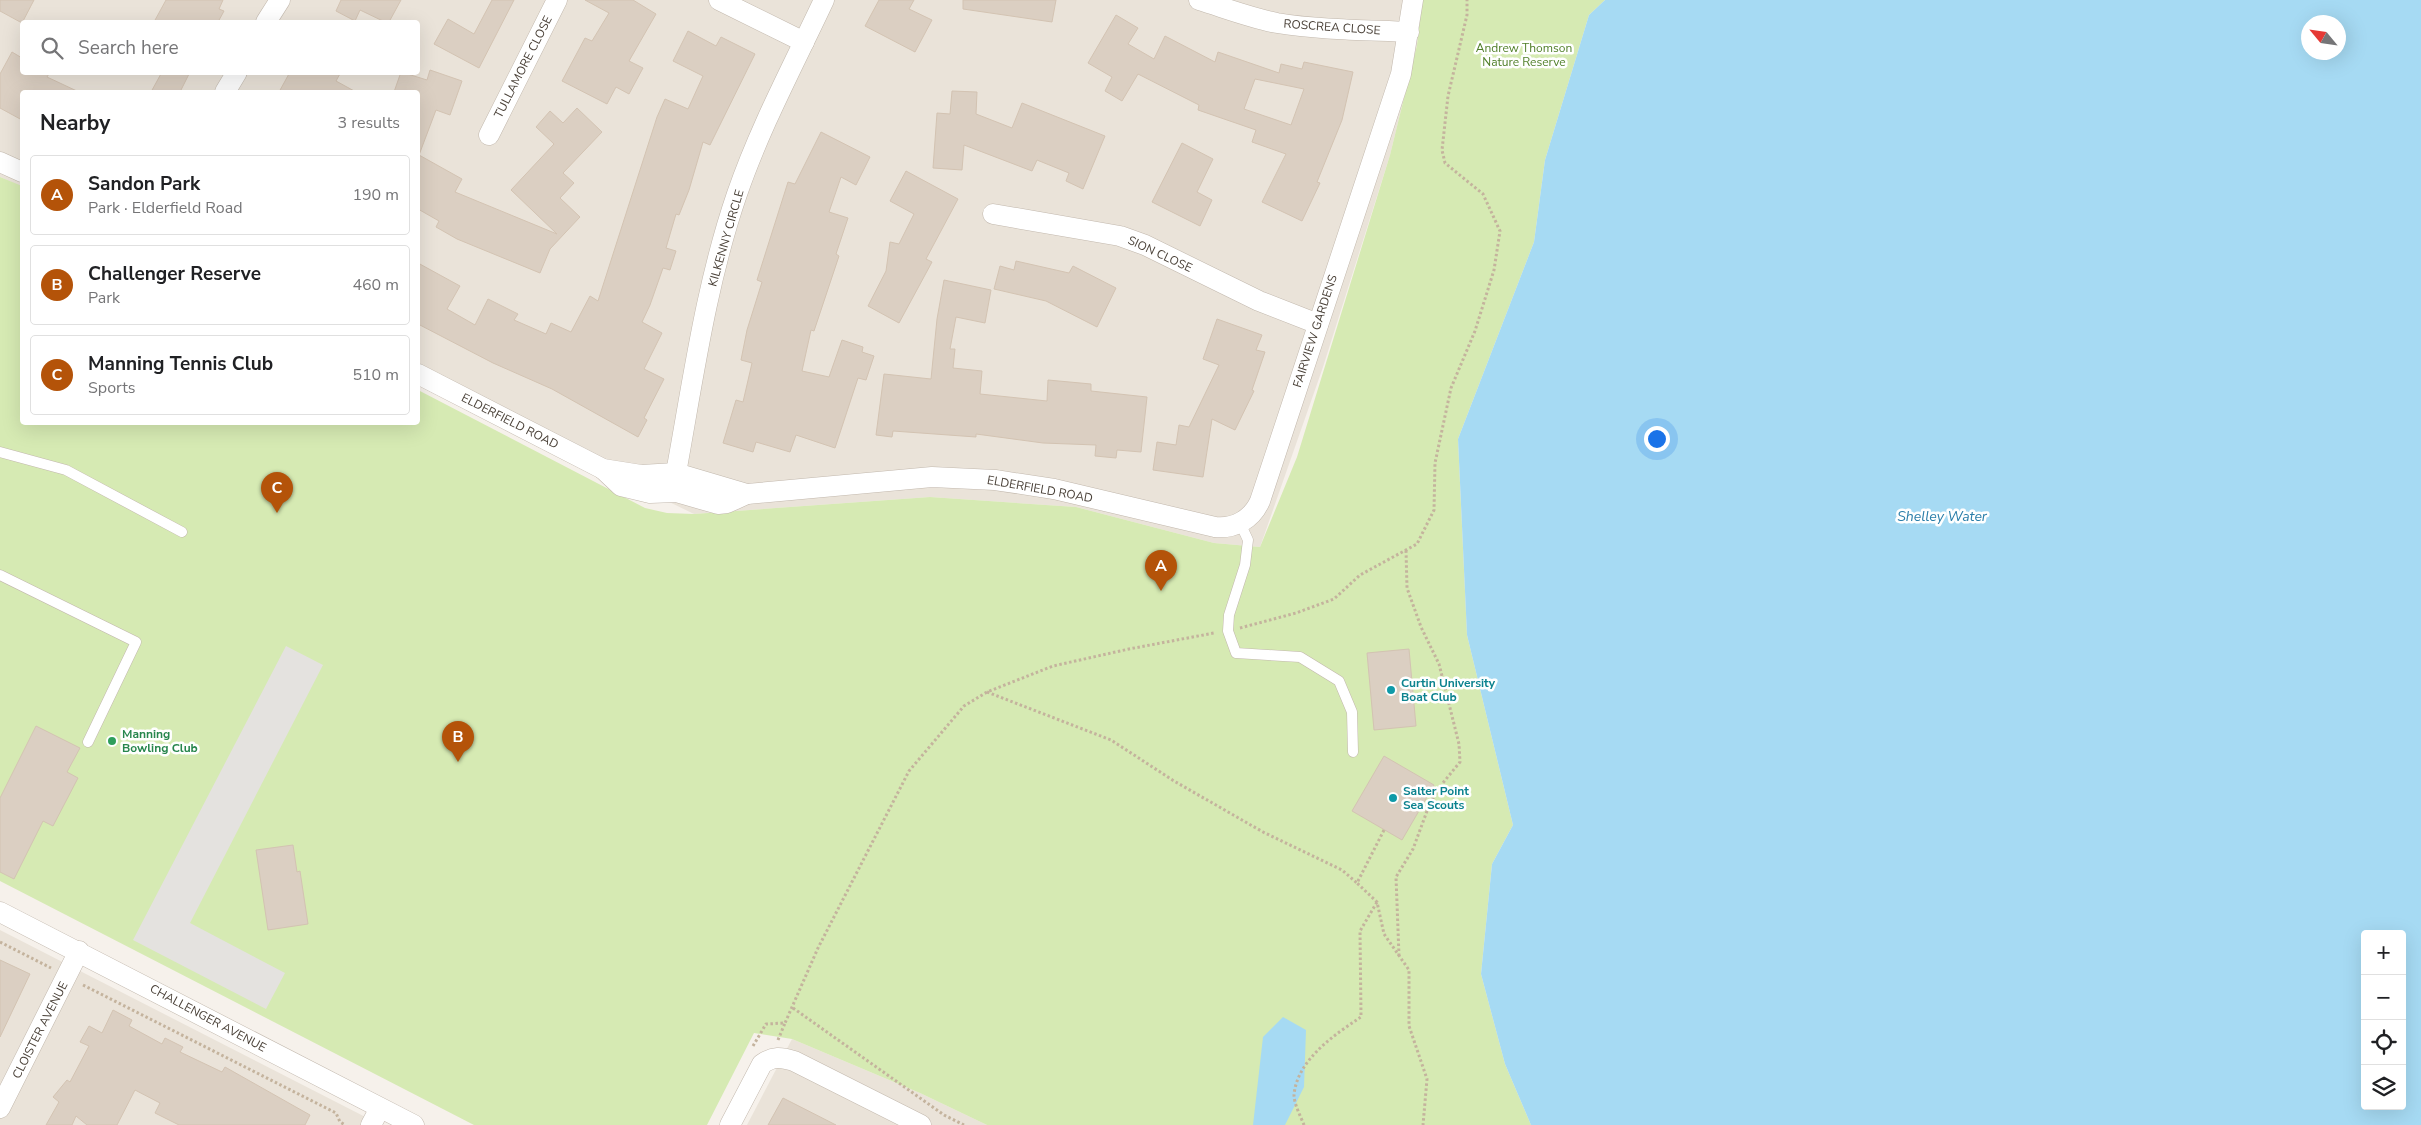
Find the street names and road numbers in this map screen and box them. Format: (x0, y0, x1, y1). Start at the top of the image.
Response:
street label: TULLAMORE CLOSE (490, 13, 556, 121)
street label: ROSCREA CLOSE (1283, 16, 1381, 38)
street label: KILKENNY CIRCLE (704, 188, 748, 288)
street label: SION CLOSE (1125, 232, 1195, 276)
street label: FAIRVIEW GARDENS (1289, 273, 1341, 389)
street label: ELDERFIELD ROAD (459, 390, 562, 453)
street label: ELDERFIELD ROAD (986, 472, 1094, 506)
street label: CLOISTER AVENUE (9, 979, 71, 1081)
street label: CHALLENGER AVENUE (147, 981, 269, 1055)

